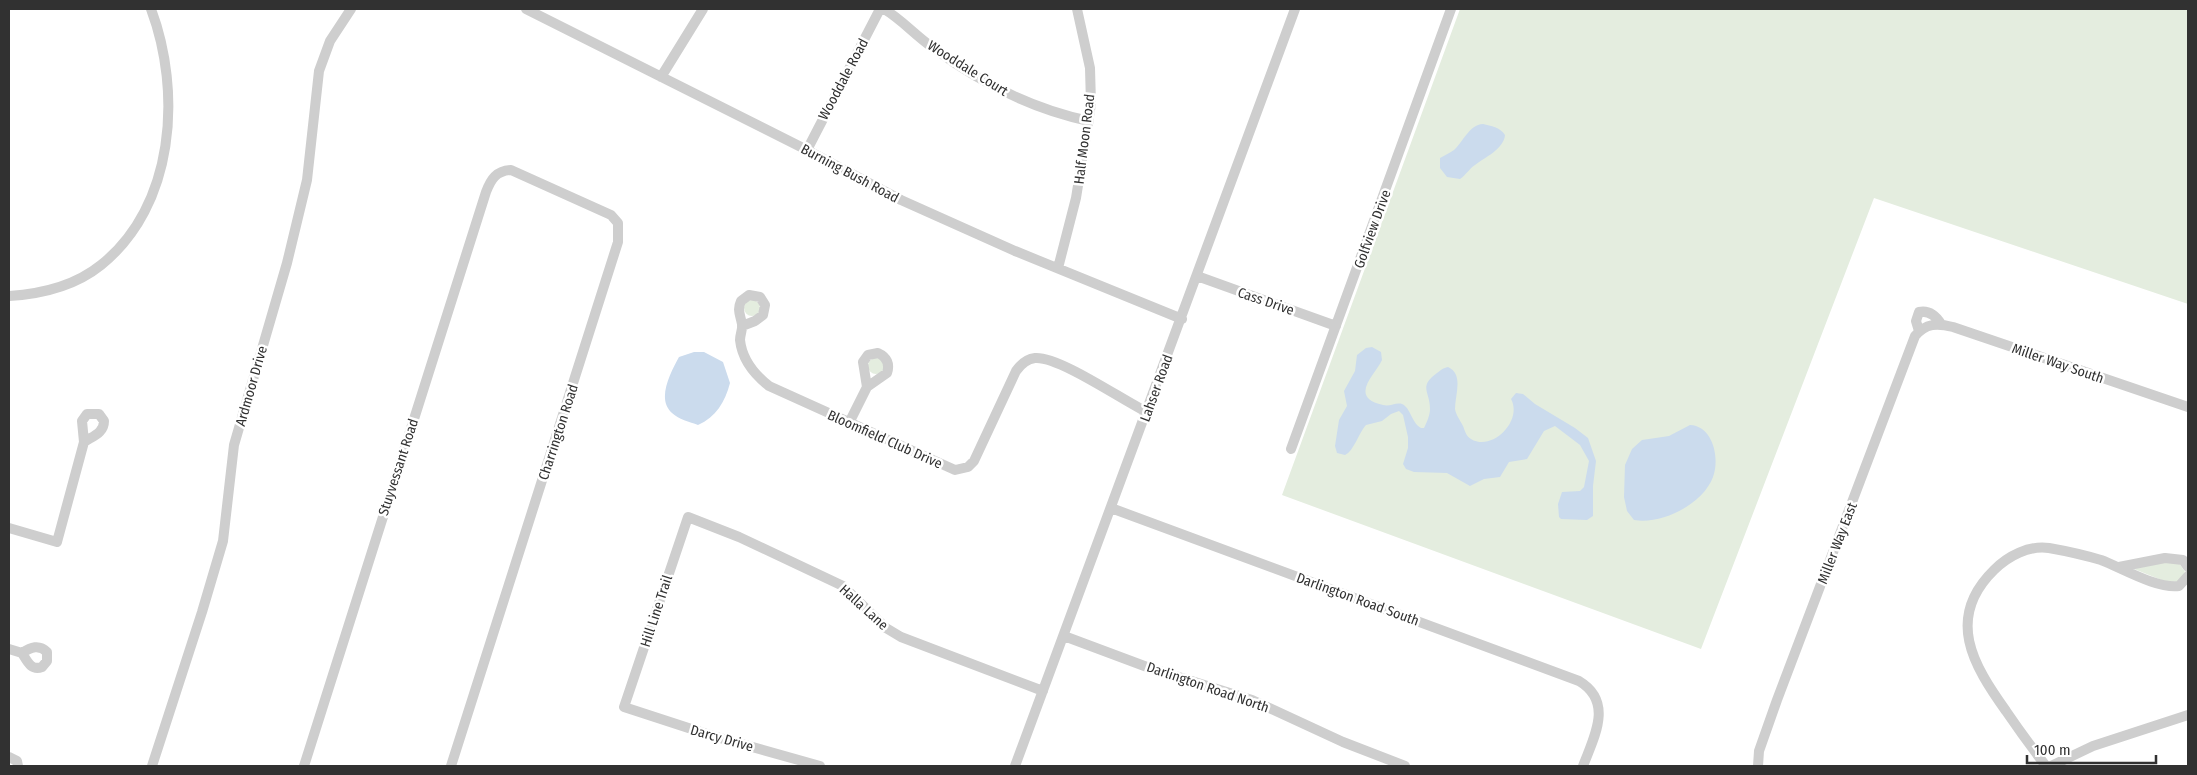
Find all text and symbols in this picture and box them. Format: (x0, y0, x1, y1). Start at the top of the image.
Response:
street label: Wooddale Road (815, 36, 872, 123)
street label: Wooddale Court (924, 37, 1011, 100)
street label: Half Moon Road (1071, 93, 1098, 185)
street label: Burning Bush Road (798, 140, 902, 206)
street label: Golfview Drive (1350, 188, 1395, 271)
street label: Cass Drive (1235, 284, 1296, 319)
street label: Miller Way South (2010, 340, 2106, 387)
street label: Ardmoor Drive (232, 344, 271, 428)
street label: Lahser Road (1136, 352, 1177, 424)
street label: Charrington Road (535, 382, 582, 482)
street label: Bloomfield Club Drive (825, 407, 945, 472)
street label: Stuyvessant Road (375, 416, 422, 518)
street label: Miller Way East (1814, 500, 1861, 586)
street label: Darlington Road South (1294, 569, 1421, 630)
street label: Hill Line Trail (637, 573, 676, 649)
street label: Halla Lane (836, 581, 892, 634)
street label: Darlington Road North (1144, 659, 1271, 716)
street label: Darcy Drive (689, 721, 755, 756)
scale bar (2027, 732, 2156, 764)
text: 100 m (2034, 741, 2071, 759)

